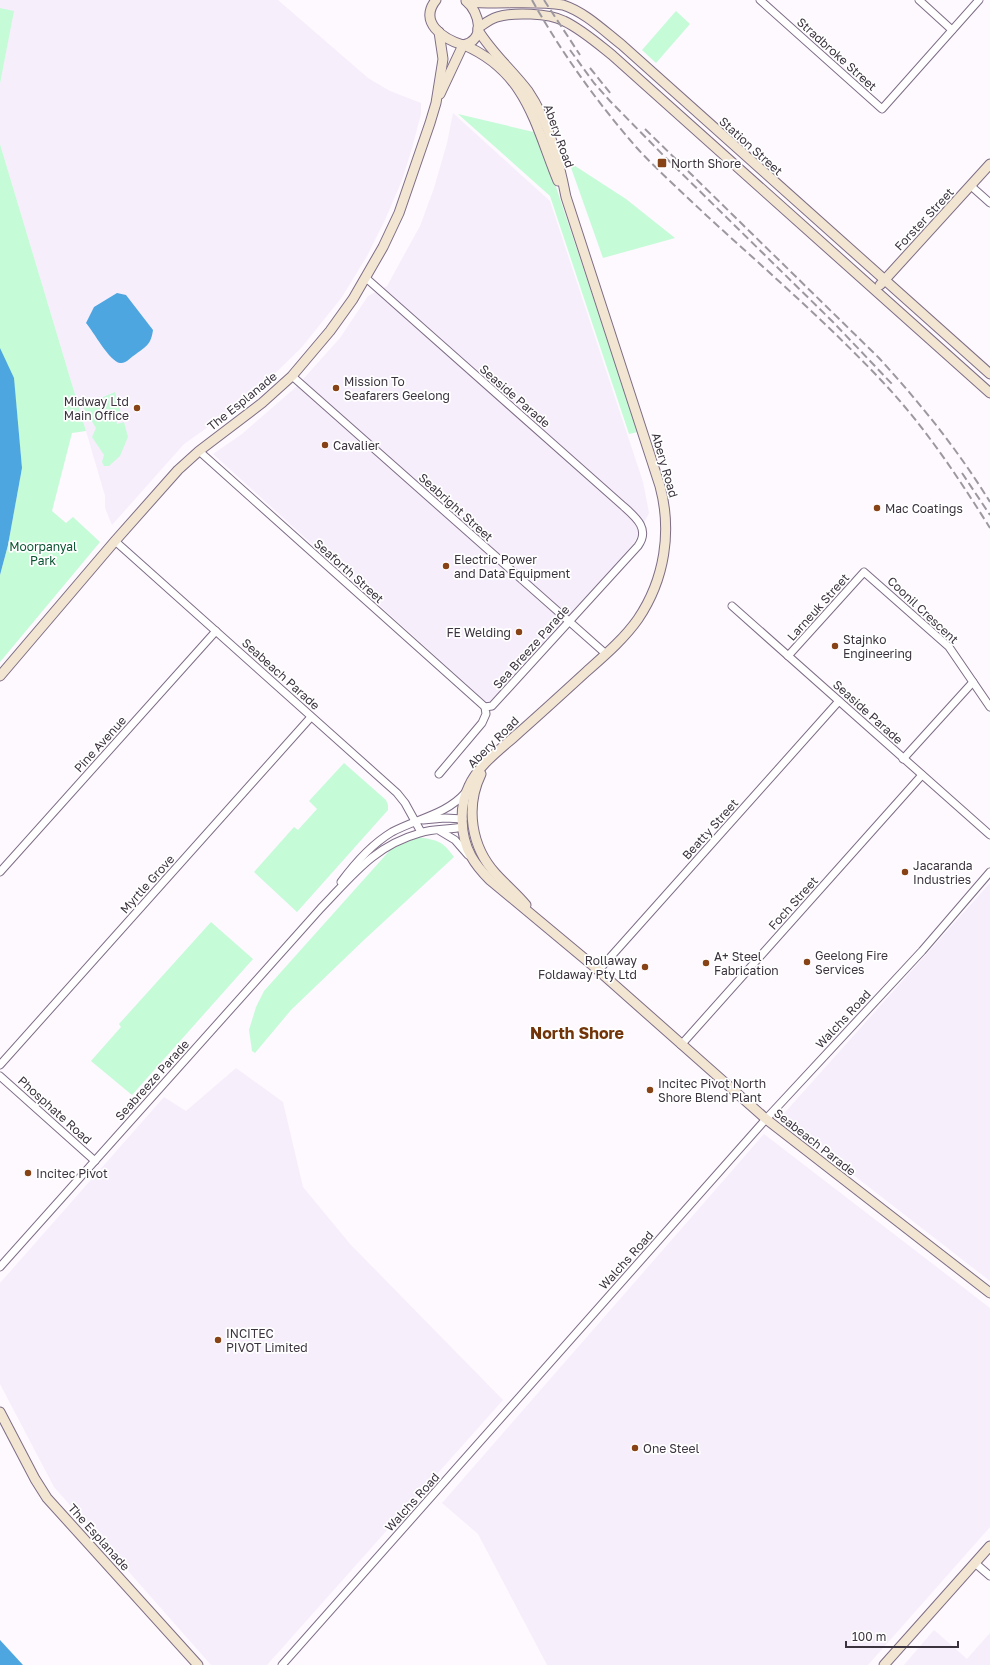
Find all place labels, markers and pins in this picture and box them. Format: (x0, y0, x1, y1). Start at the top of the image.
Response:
place label: North Shore (671, 156, 741, 171)
marker: North Shore (656, 157, 668, 169)
place label: Mission To Seafarers Geelong (344, 374, 450, 403)
marker: Mission To Seafarers Geelong (331, 383, 341, 393)
place label: Midway Ltd Main Office (64, 394, 129, 423)
marker: Midway Ltd Main Office (132, 403, 142, 413)
place label: Cavalier (333, 438, 380, 453)
marker: Cavalier (320, 440, 330, 450)
place label: Mac Coatings (885, 501, 963, 516)
marker: Mac Coatings (872, 503, 882, 513)
place label: Electric Power and Data Equipment (454, 552, 570, 581)
marker: Electric Power and Data Equipment (441, 561, 451, 571)
place label: FE Welding (446, 625, 511, 640)
marker: FE Welding (514, 627, 524, 637)
place label: Stajnko Engineering (843, 632, 912, 661)
marker: Stajnko Engineering (830, 641, 840, 651)
place label: Jacaranda Industries (913, 858, 973, 887)
marker: Jacaranda Industries (900, 867, 910, 877)
place label: Geelong Fire Services (815, 948, 888, 977)
place label: A+ Steel Fabrication (714, 949, 779, 978)
place label: Rollaway Foldaway Pty Ltd (538, 953, 637, 982)
marker: Geelong Fire Services (802, 957, 812, 967)
marker: A+ Steel Fabrication (701, 958, 711, 968)
marker: Rollaway Foldaway Pty Ltd (640, 962, 650, 972)
place label: Incitec Pivot North Shore Blend Plant (658, 1076, 766, 1105)
marker: Incitec Pivot North Shore Blend Plant (645, 1085, 655, 1095)
place label: Incitec Pivot (36, 1166, 108, 1181)
marker: Incitec Pivot (23, 1168, 33, 1178)
place label: INCITEC PIVOT Limited (226, 1326, 308, 1355)
marker: INCITEC PIVOT Limited (213, 1335, 223, 1345)
place label: One Steel (643, 1441, 699, 1456)
marker: One Steel (630, 1443, 640, 1453)

